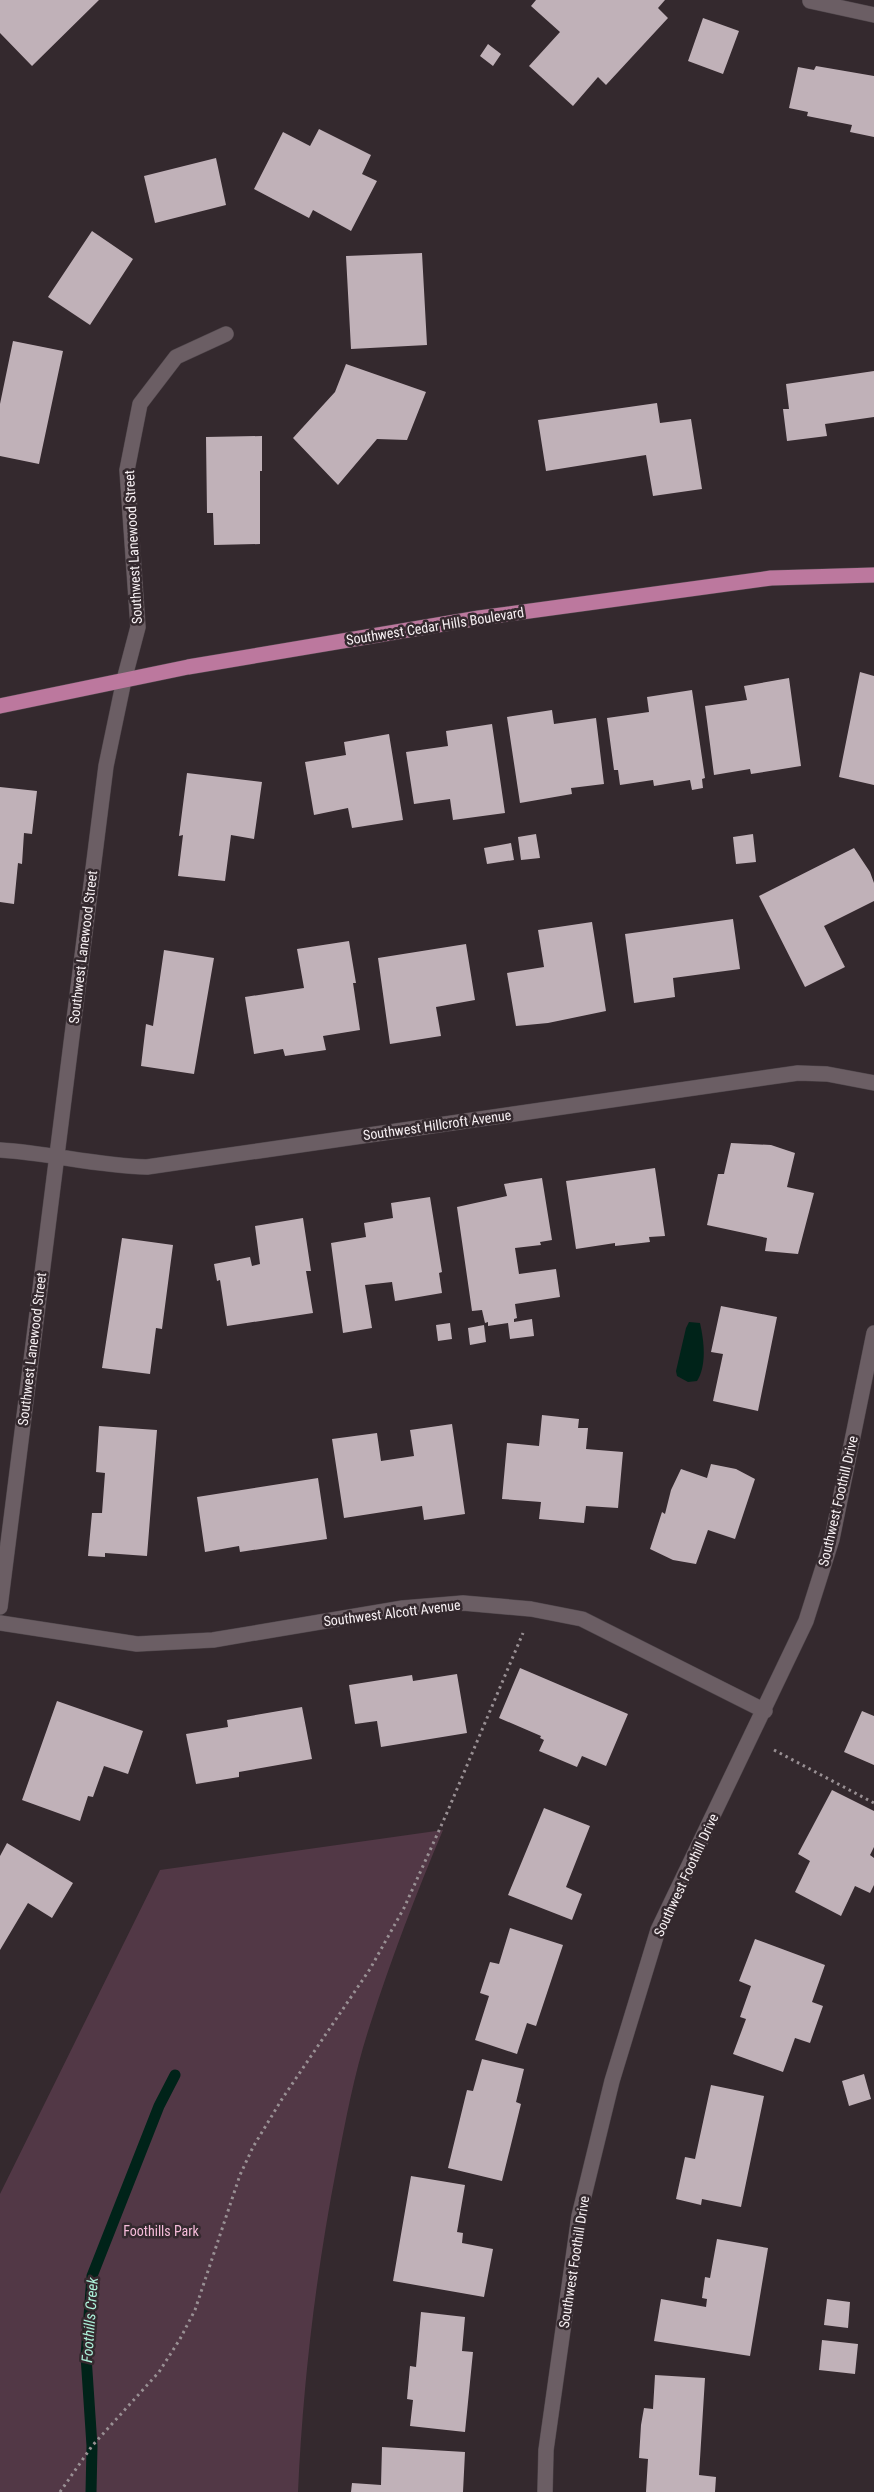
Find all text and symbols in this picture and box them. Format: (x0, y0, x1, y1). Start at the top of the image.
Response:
street label: Southwest Lanewood Street (121, 470, 145, 624)
street label: Southwest Cedar Hills Boulevard (345, 604, 525, 648)
street label: Southwest Lanewood Street (66, 870, 100, 1024)
street label: Southwest Hillcroft Avenue (362, 1107, 513, 1143)
street label: Southwest Lanewood Street (15, 1272, 49, 1426)
street label: Southwest Foothill Drive (815, 1434, 861, 1568)
street label: Southwest Alcott Avenue (323, 1597, 462, 1629)
street label: Southwest Foothill Drive (650, 1811, 722, 1939)
street label: Southwest Foothill Drive (556, 2194, 592, 2329)
park label: Foothills Park (123, 2223, 200, 2239)
water label: Foothills Creek (78, 2276, 102, 2363)

